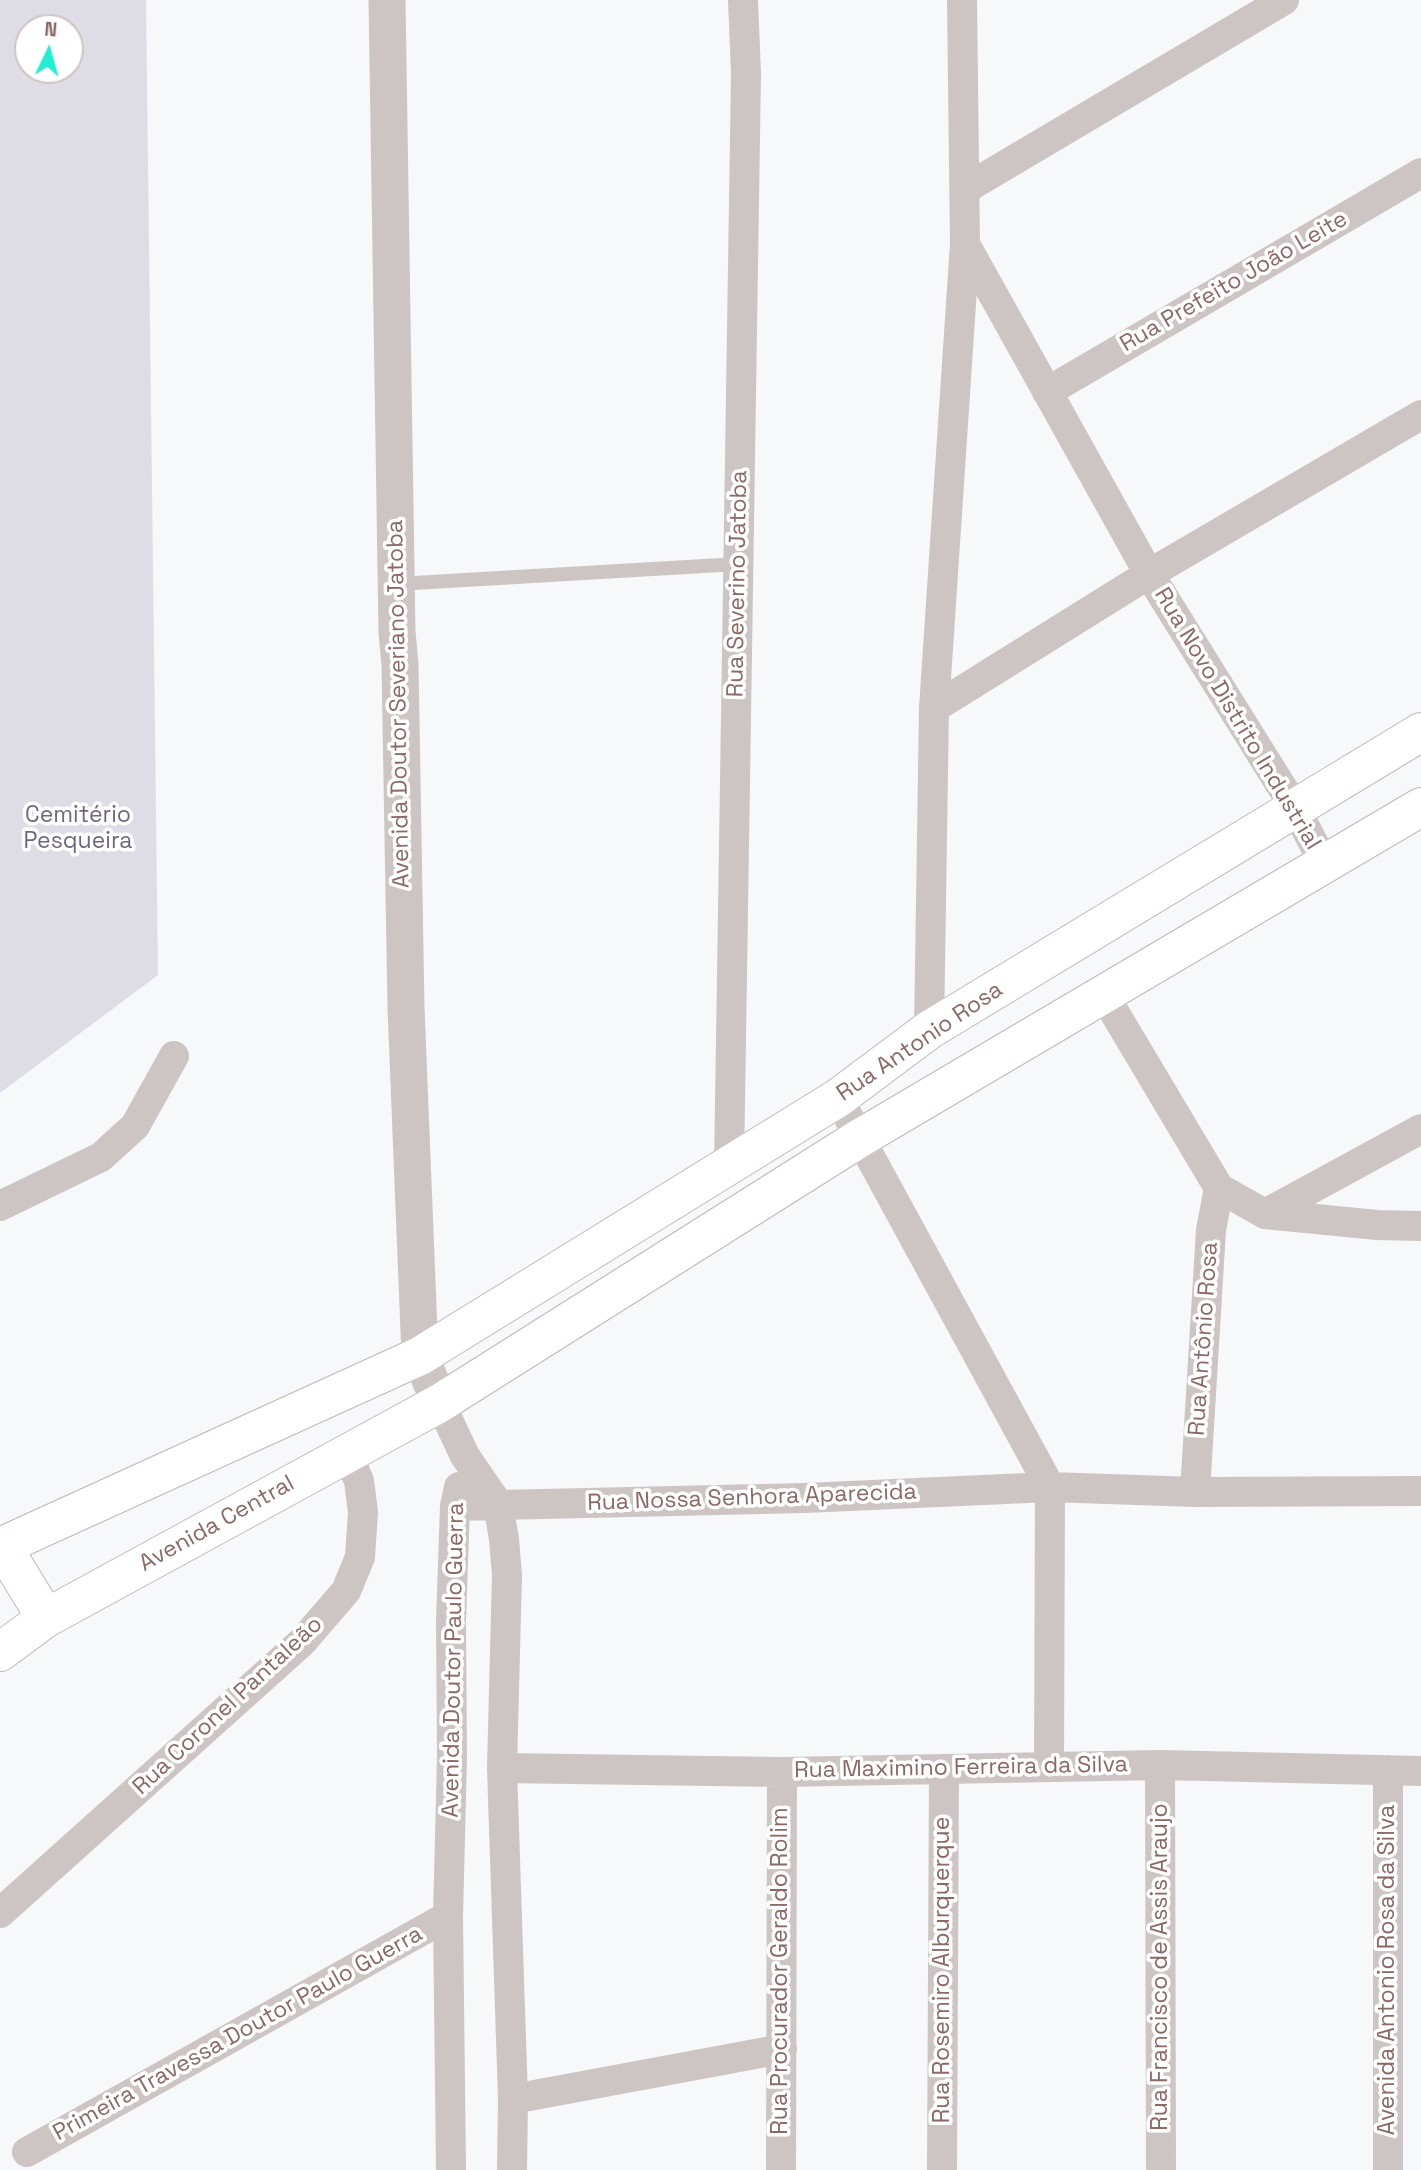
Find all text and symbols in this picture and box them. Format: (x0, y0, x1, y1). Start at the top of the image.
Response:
north arrow (14, 14, 84, 84)
text: N (43, 17, 58, 43)
street label: Rua Prefeito João Leite (1115, 206, 1353, 358)
street label: Rua Severino Jatoba (722, 470, 754, 698)
street label: Avenida Doutor Severiano Jatoba (382, 520, 416, 888)
street label: Rua Novo Distrito Industrial (1148, 583, 1326, 855)
park label: Cemitério Pesqueira (24, 802, 132, 856)
street label: Rua Antonio Rosa (832, 976, 1008, 1108)
street label: Rua Antônio Rosa (1183, 1241, 1225, 1437)
street label: Avenida Central (135, 1470, 299, 1578)
street label: Rua Nossa Senhora Aparecida (587, 1478, 917, 1518)
street label: Avenida Doutor Paulo Guerra (437, 1502, 471, 1818)
street label: Rua Coronel Pantaleão (127, 1611, 329, 1801)
street label: Rua Maximino Ferreira da Silva (794, 1751, 1128, 1785)
street label: Rua Francisco de Assis Araujo (1147, 1803, 1175, 2131)
street label: Avenida Antonio Rosa da Silva (1374, 1805, 1402, 2135)
street label: Rua Procurador Geraldo Rolim (767, 1807, 795, 2135)
street label: Rua Rosemiro Alburquerque (929, 1817, 957, 2123)
street label: Primeira Travessa Doutor Paulo Guerra (49, 1921, 427, 2147)

